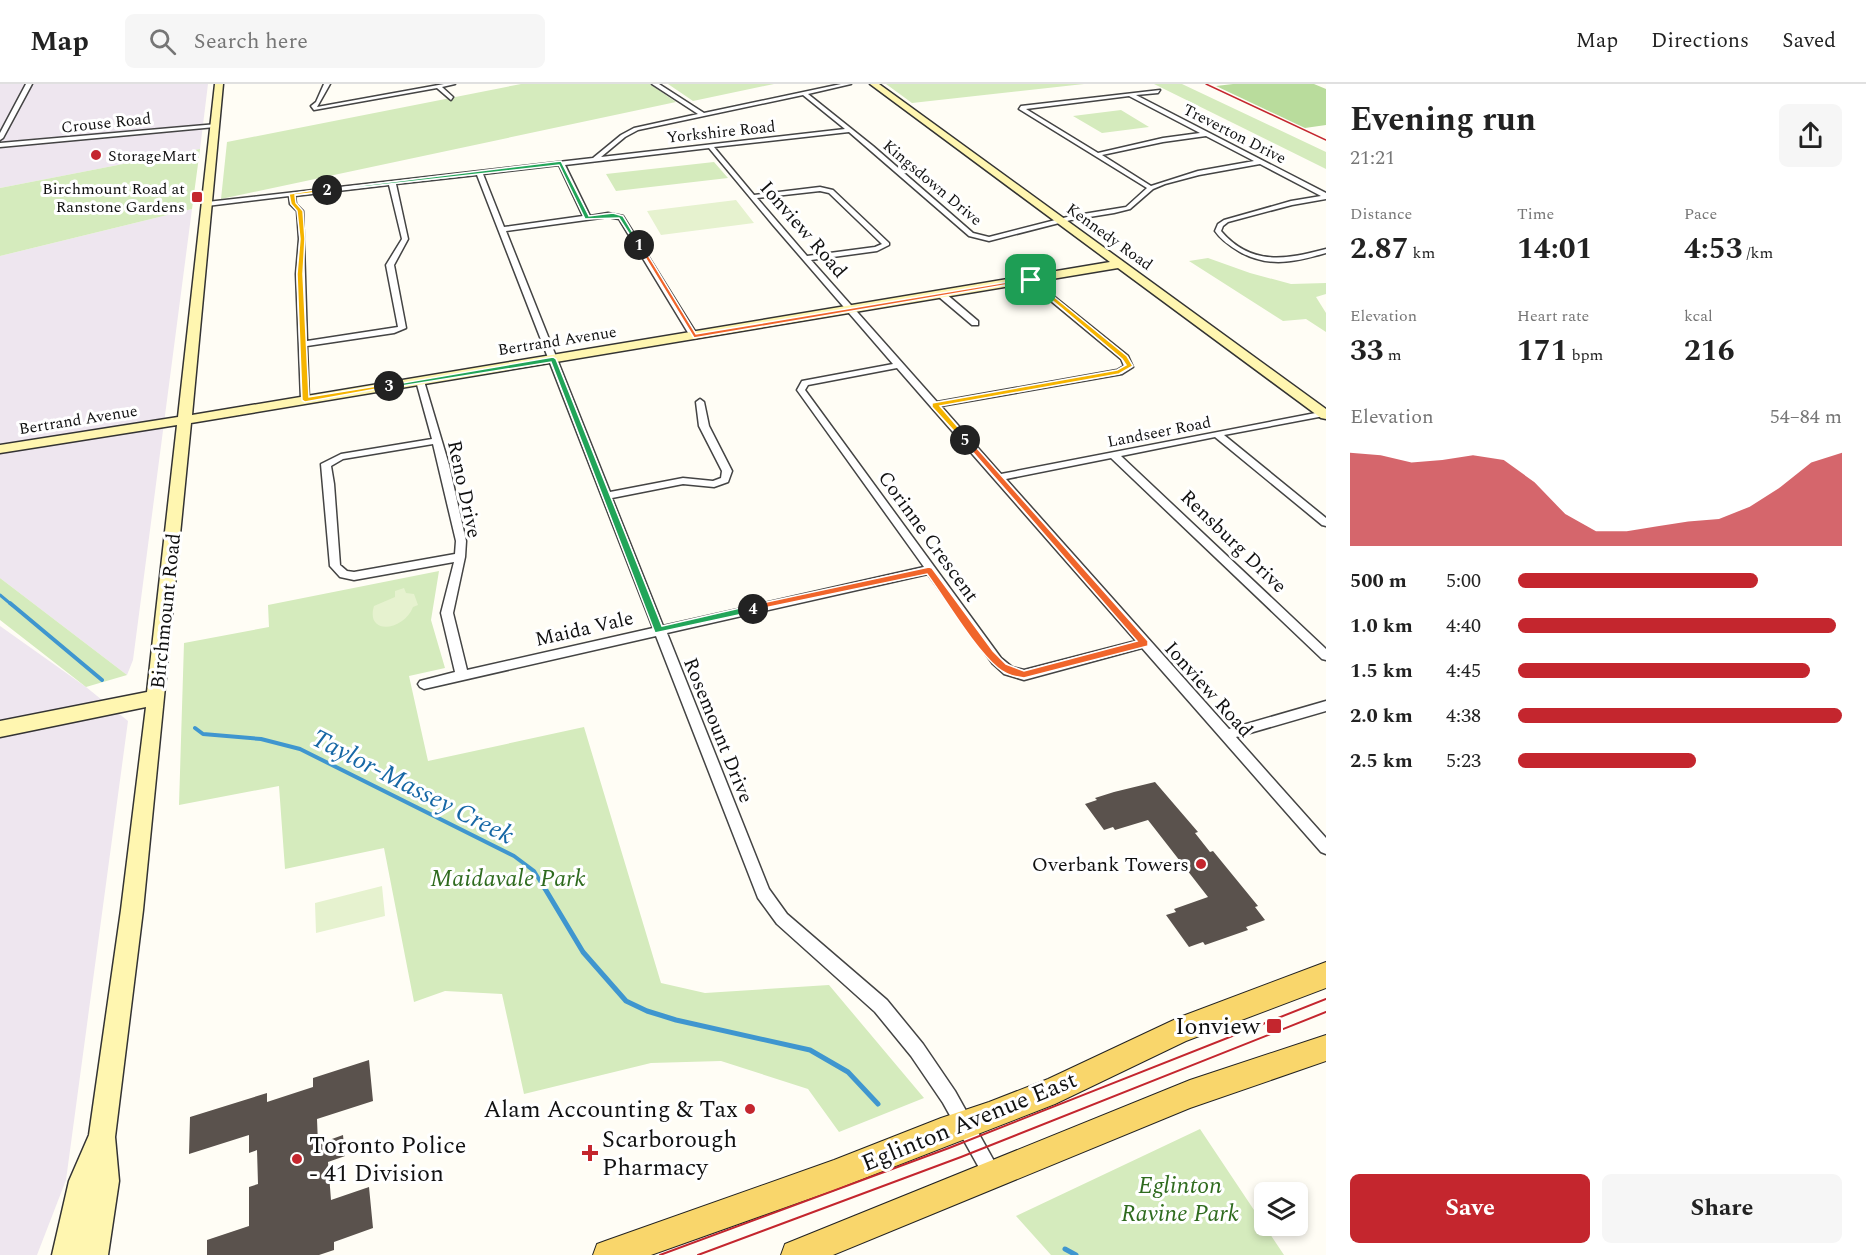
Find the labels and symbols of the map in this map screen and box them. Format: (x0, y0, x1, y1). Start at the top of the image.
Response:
street label: Treverton Drive (1179, 98, 1290, 170)
street label: Crouse Road (60, 106, 152, 140)
street label: Yorkshire Road (666, 114, 777, 150)
street label: Kingsdown Drive (877, 134, 987, 232)
place label: StorageMart (108, 144, 197, 168)
marker: StorageMart (89, 148, 103, 162)
street label: Ionview Road (752, 174, 854, 285)
pin: 2 (312, 175, 342, 205)
place label: Birchmount Road at Ranstone Gardens (42, 177, 185, 219)
marker: Birchmount Road at Ranstone Gardens (190, 190, 204, 204)
street label: Kennedy Road (1061, 197, 1158, 277)
pin: 1 (624, 230, 654, 260)
pin (1005, 254, 1056, 305)
street label: Bertrand Avenue (496, 320, 618, 362)
pin: 3 (374, 371, 404, 401)
street label: Bertrand Avenue (17, 399, 139, 441)
street label: Landseer Road (1105, 410, 1213, 454)
pin: 5 (950, 425, 980, 455)
street label: Reno Drive (439, 438, 489, 541)
street label: Corinne Crescent (870, 465, 986, 609)
street label: Rensburg Drive (1173, 483, 1293, 601)
street label: Birchmount Road (143, 532, 189, 691)
pin: 4 (738, 594, 768, 624)
street label: Maida Vale (532, 603, 636, 655)
street label: Ionview Road (1157, 635, 1260, 745)
street label: Rosemount Drive (675, 653, 761, 808)
water label: Taylor-Massey Creek (304, 718, 521, 855)
place label: Overbank Towers (1032, 850, 1189, 880)
marker: Overbank Towers (1194, 857, 1208, 871)
park label: Maidavale Park (430, 861, 586, 897)
place label: Ionview (1175, 1009, 1261, 1045)
marker: Ionview (1265, 1017, 1283, 1035)
street label: Eglinton Avenue East (856, 1062, 1083, 1182)
place label: Alam Accounting & Tax (484, 1092, 738, 1128)
marker: Alam Accounting & Tax (743, 1102, 757, 1116)
place label: Scarborough Pharmacy (602, 1122, 737, 1186)
place label: Toronto Police - 41 Division (309, 1128, 466, 1192)
marker: Scarborough Pharmacy (583, 1146, 597, 1160)
marker: Toronto Police - 41 Division (290, 1152, 304, 1166)
park label: Eglinton Ravine Park (1121, 1168, 1239, 1232)

